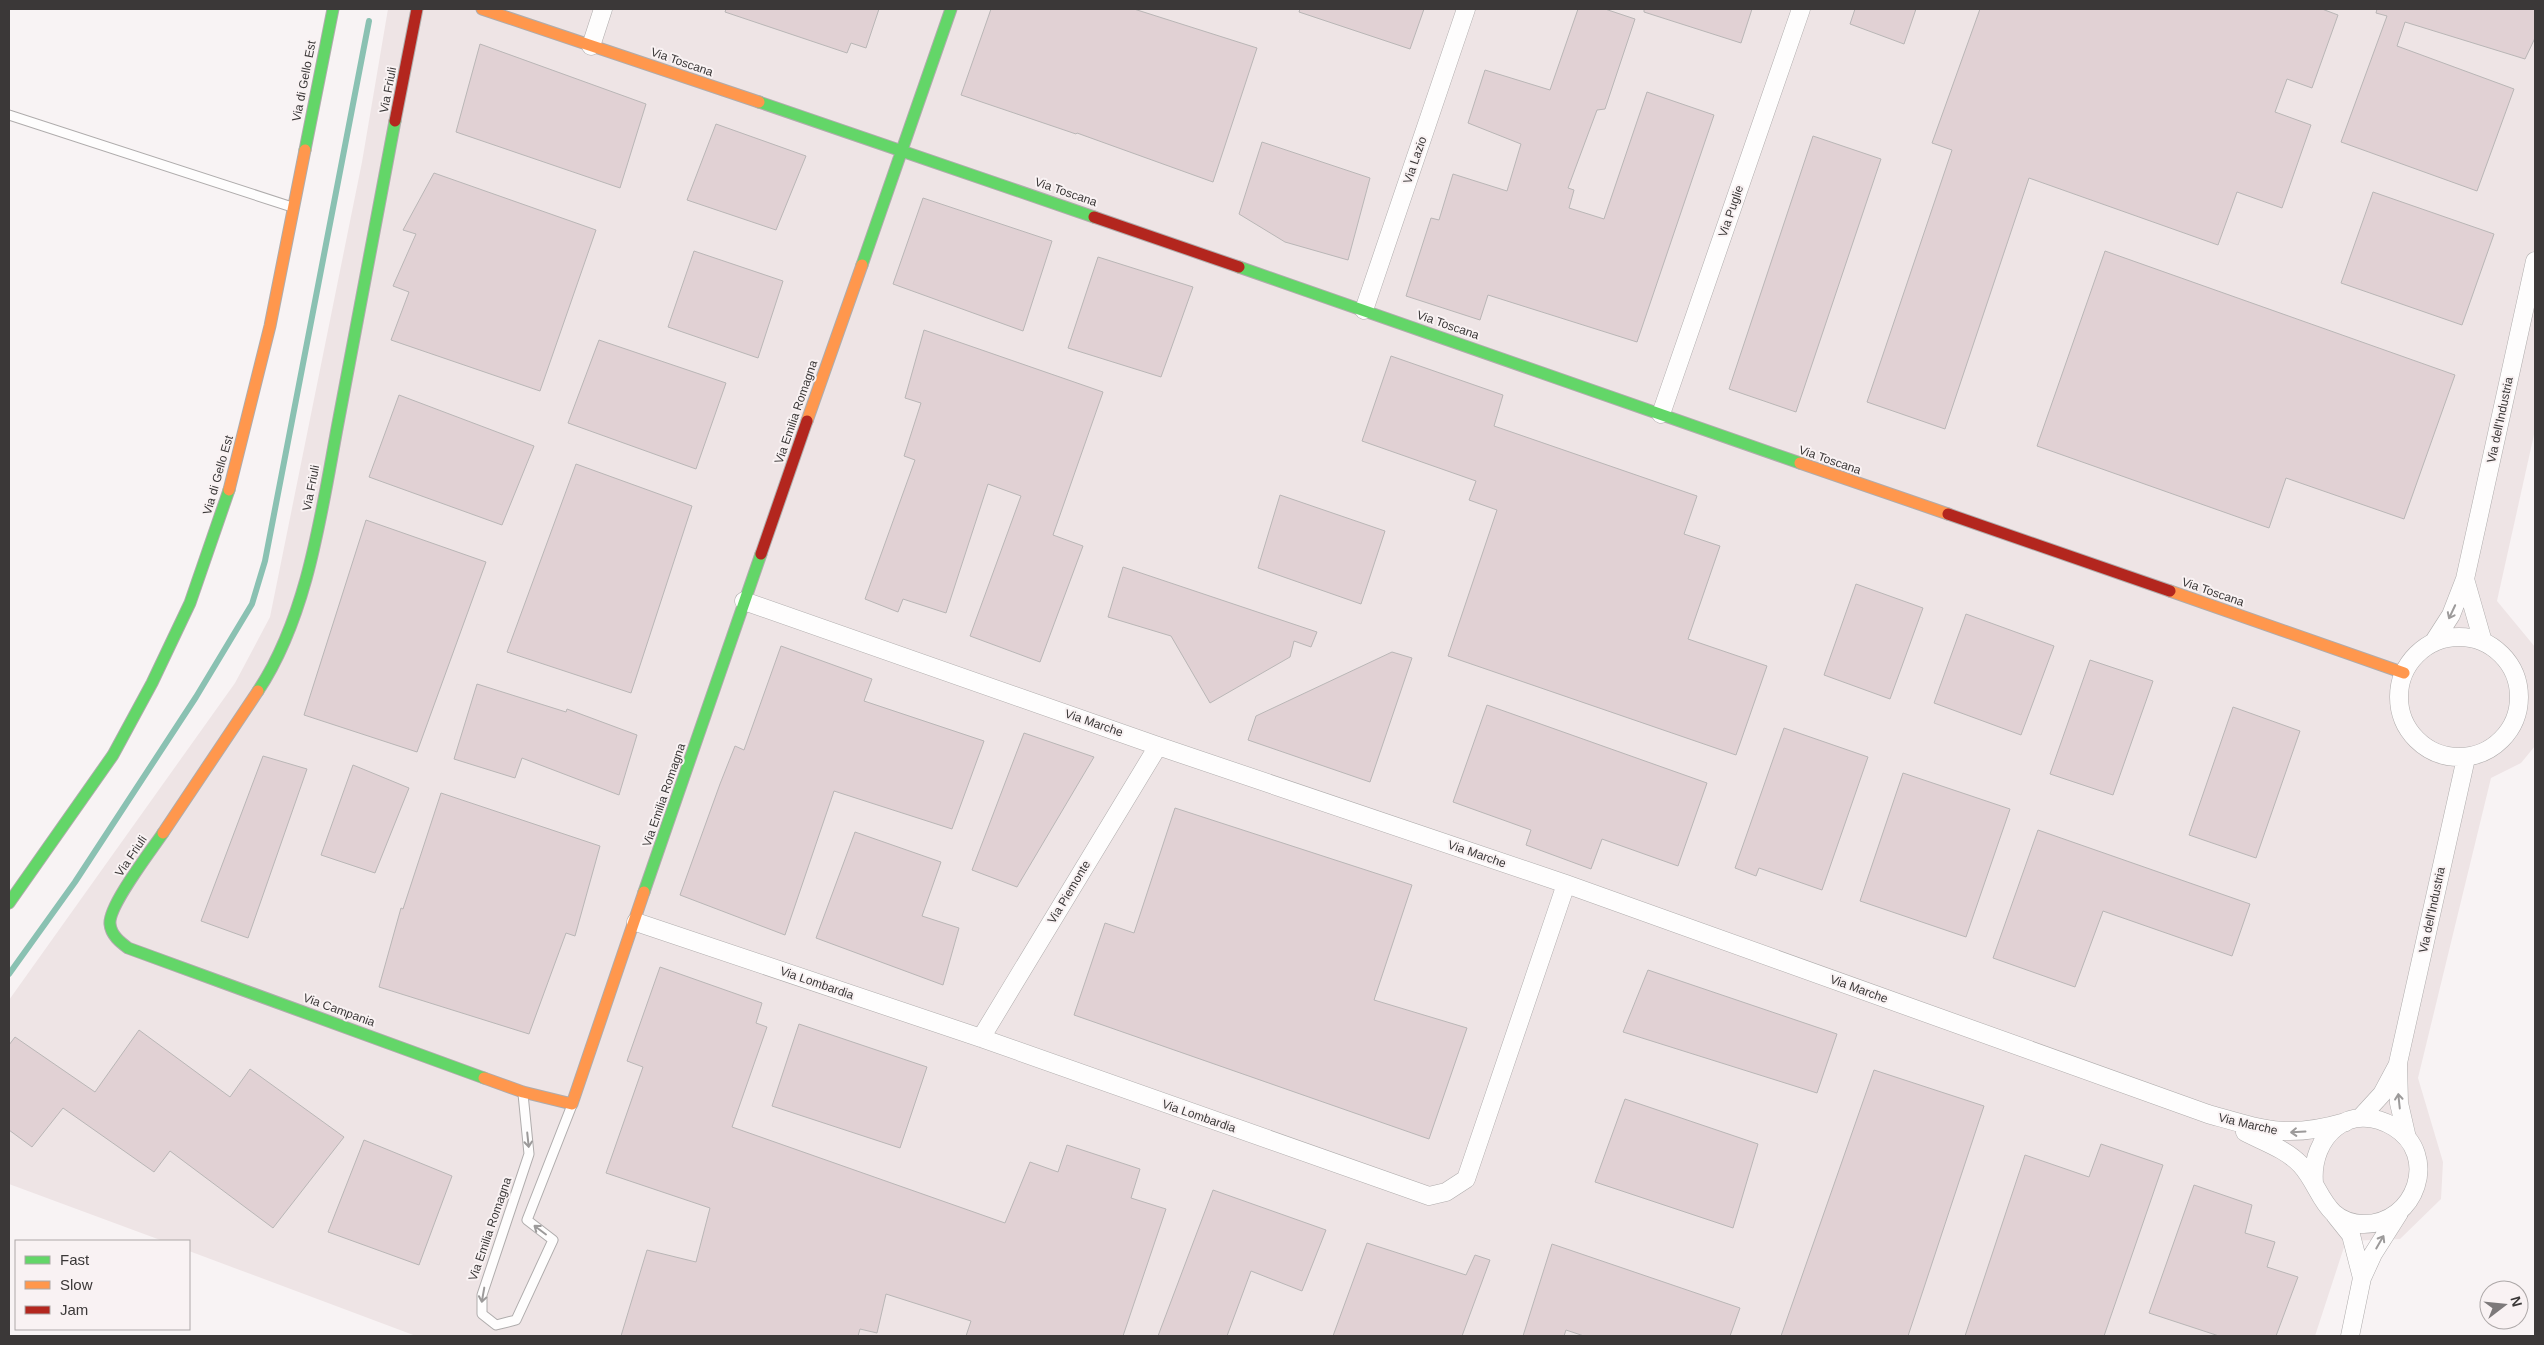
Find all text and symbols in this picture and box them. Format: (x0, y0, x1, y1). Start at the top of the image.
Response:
street label: Via di Gello Est (289, 39, 319, 122)
street label: Via Toscana (649, 45, 715, 79)
street label: Via Friuli (377, 66, 399, 114)
street label: Via Lazio (1400, 134, 1430, 186)
street label: Via Toscana (1033, 175, 1099, 209)
street label: Via Puglie (1716, 183, 1746, 239)
street label: Via Toscana (1415, 308, 1481, 342)
street label: Via Emilia Romagna (772, 358, 820, 466)
street label: Via dell'Industria (2484, 375, 2516, 464)
street label: Via di Gello Est (200, 433, 236, 516)
street label: Via Toscana (1797, 443, 1863, 477)
street label: Via Friuli (300, 464, 322, 512)
street label: Via Toscana (2180, 575, 2246, 609)
one-way arrow (2446, 604, 2456, 619)
street label: Via Marche (1063, 707, 1125, 740)
street label: Via Emilia Romagna (640, 741, 688, 849)
street label: Via Friuli (112, 833, 150, 879)
street label: Via Marche (1446, 838, 1508, 871)
street label: Via Piemonte (1045, 858, 1093, 926)
street label: Via dell'Industria (2416, 865, 2448, 954)
street label: Via Lombardia (778, 964, 856, 1002)
street label: Via Marche (1828, 972, 1890, 1006)
street label: Via Campania (301, 991, 377, 1030)
one-way arrow (2394, 1093, 2404, 1109)
street label: Via Lombardia (1160, 1097, 1238, 1135)
street label: Via Marche (2217, 1110, 2279, 1138)
one-way arrow (2291, 1127, 2307, 1137)
one-way arrow (523, 1132, 533, 1148)
street label: Via Emilia Romagna (466, 1175, 514, 1283)
one-way arrow (534, 1224, 547, 1235)
one-way arrow (2375, 1235, 2385, 1250)
legend (15, 1240, 190, 1330)
text: Fast (60, 1251, 90, 1268)
text: Slow (60, 1276, 93, 1293)
north arrow (2479, 1280, 2529, 1330)
one-way arrow (478, 1287, 488, 1303)
text: N (2507, 1294, 2526, 1308)
text: Jam (60, 1301, 88, 1318)

